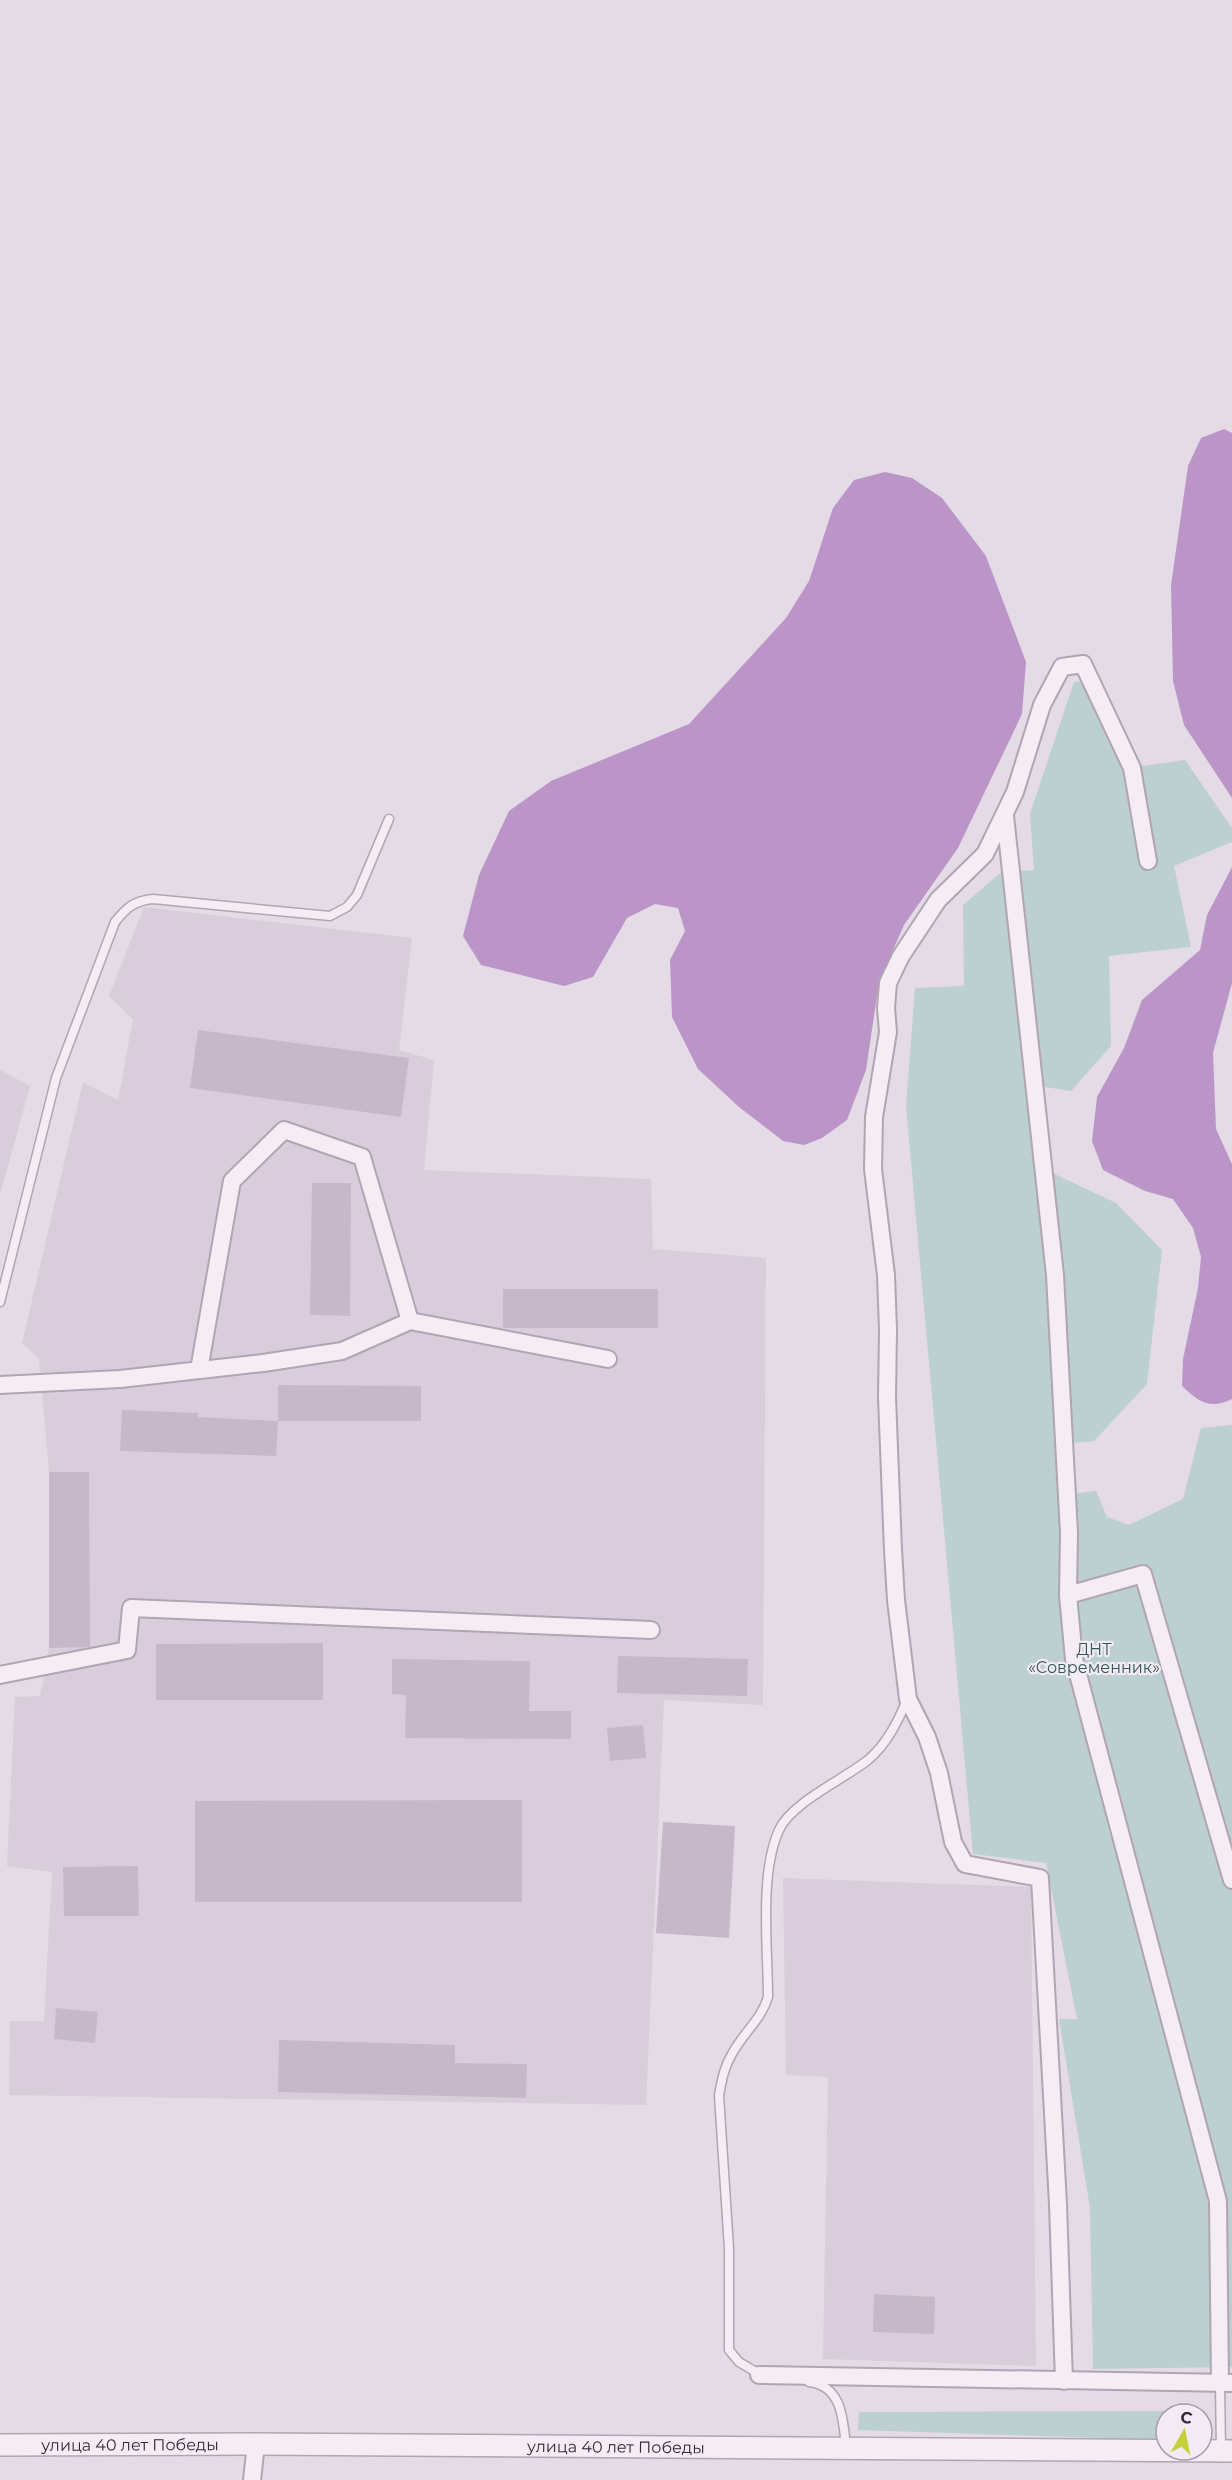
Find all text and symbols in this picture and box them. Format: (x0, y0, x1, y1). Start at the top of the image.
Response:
park label: ДНТ «Современник» (1028, 1640, 1160, 1677)
north arrow (1154, 2402, 1214, 2462)
text: С (1179, 2407, 1194, 2428)
street label: улица 40 лет Победы (40, 2435, 219, 2454)
street label: улица 40 лет Победы (526, 2436, 705, 2457)

